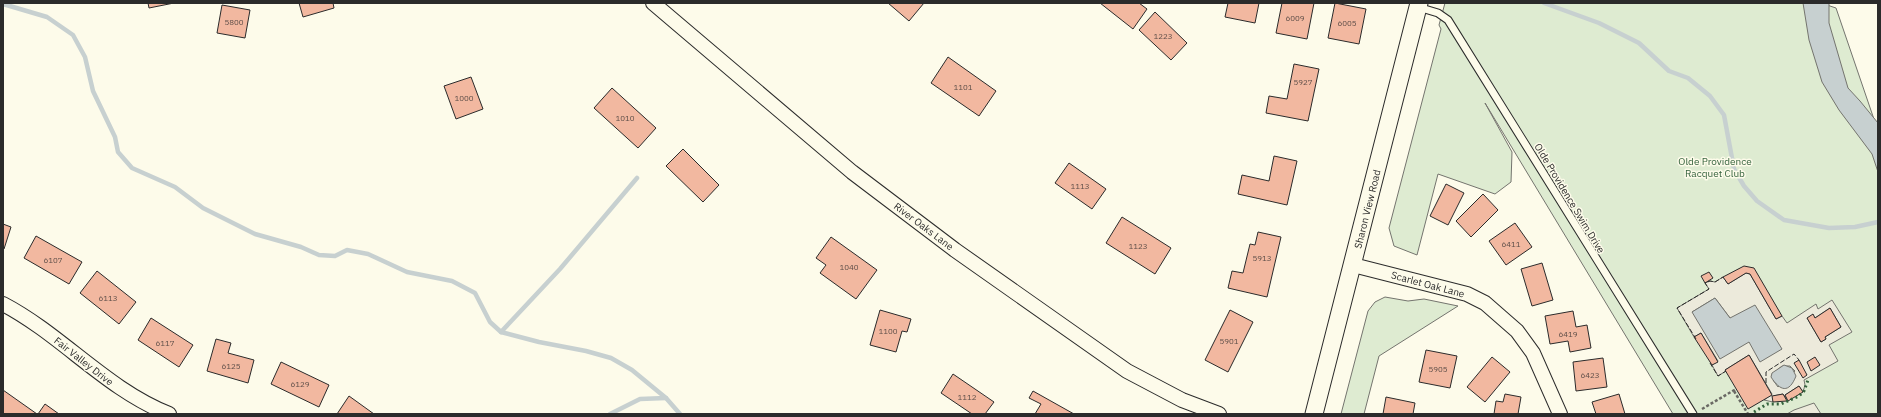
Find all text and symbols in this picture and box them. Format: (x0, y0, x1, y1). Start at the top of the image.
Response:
house number: 6009 (1285, 13, 1305, 23)
house number: 5800 (224, 17, 244, 27)
house number: 6005 (1337, 18, 1357, 28)
house number: 1223 (1153, 31, 1173, 41)
house number: 5927 (1293, 77, 1313, 87)
house number: 1101 (953, 82, 973, 92)
house number: 1000 (454, 93, 474, 103)
house number: 1010 (615, 113, 635, 123)
street label: Olde Providence Swim Drive (1532, 141, 1608, 256)
park label: Olde Providence Racquet Club (1678, 155, 1752, 180)
street label: Sharon View Road (1351, 168, 1384, 250)
house number: 1113 (1070, 181, 1090, 191)
street label: River Oaks Lane (891, 200, 957, 253)
house number: 6411 (1501, 239, 1521, 249)
house number: 1123 (1128, 241, 1148, 251)
house number: 5913 (1252, 253, 1272, 263)
house number: 6107 (43, 255, 63, 265)
house number: 1040 (839, 262, 859, 272)
street label: Scarlet Oak Lane (1390, 268, 1466, 301)
house number: 6113 (98, 293, 118, 303)
house number: 1100 (878, 326, 898, 336)
house number: 6419 (1558, 329, 1578, 339)
street label: Fair Valley Drive (51, 334, 116, 389)
house number: 5901 (1219, 336, 1239, 346)
house number: 6117 (155, 338, 175, 348)
house number: 6125 (221, 361, 241, 371)
house number: 5905 (1428, 364, 1448, 374)
house number: 6423 (1580, 370, 1600, 380)
house number: 6129 (290, 379, 310, 389)
house number: 1112 (957, 392, 977, 402)

